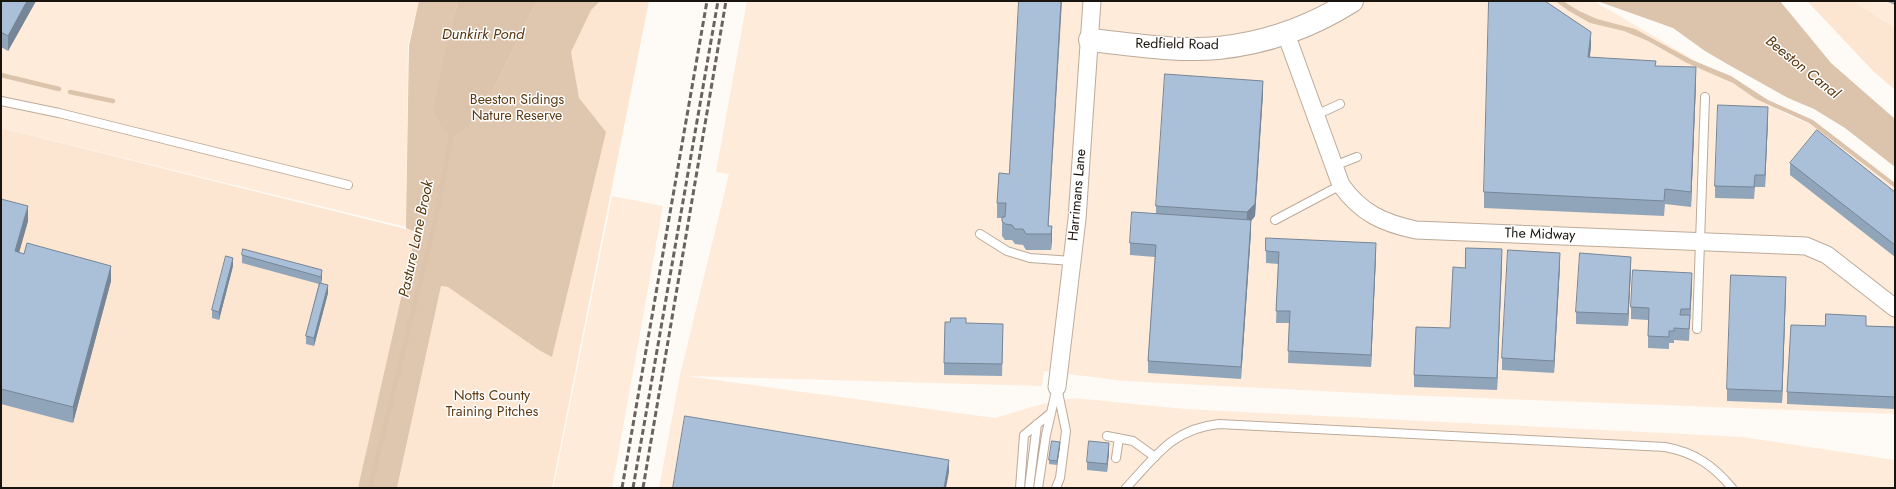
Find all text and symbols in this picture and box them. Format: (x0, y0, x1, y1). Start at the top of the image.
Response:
water label: Dunkirk Pond (442, 26, 524, 44)
water label: Beeston Canal (1761, 33, 1843, 103)
street label: Redfield Road (1135, 36, 1219, 54)
park label: Beeston Sidings Nature Reserve (470, 93, 564, 126)
street label: Harrimans Lane (1066, 148, 1090, 242)
water label: Pasture Lane Brook (396, 179, 438, 299)
street label: The Midway (1504, 225, 1576, 245)
park label: Notts County Training Pitches (446, 389, 538, 422)

